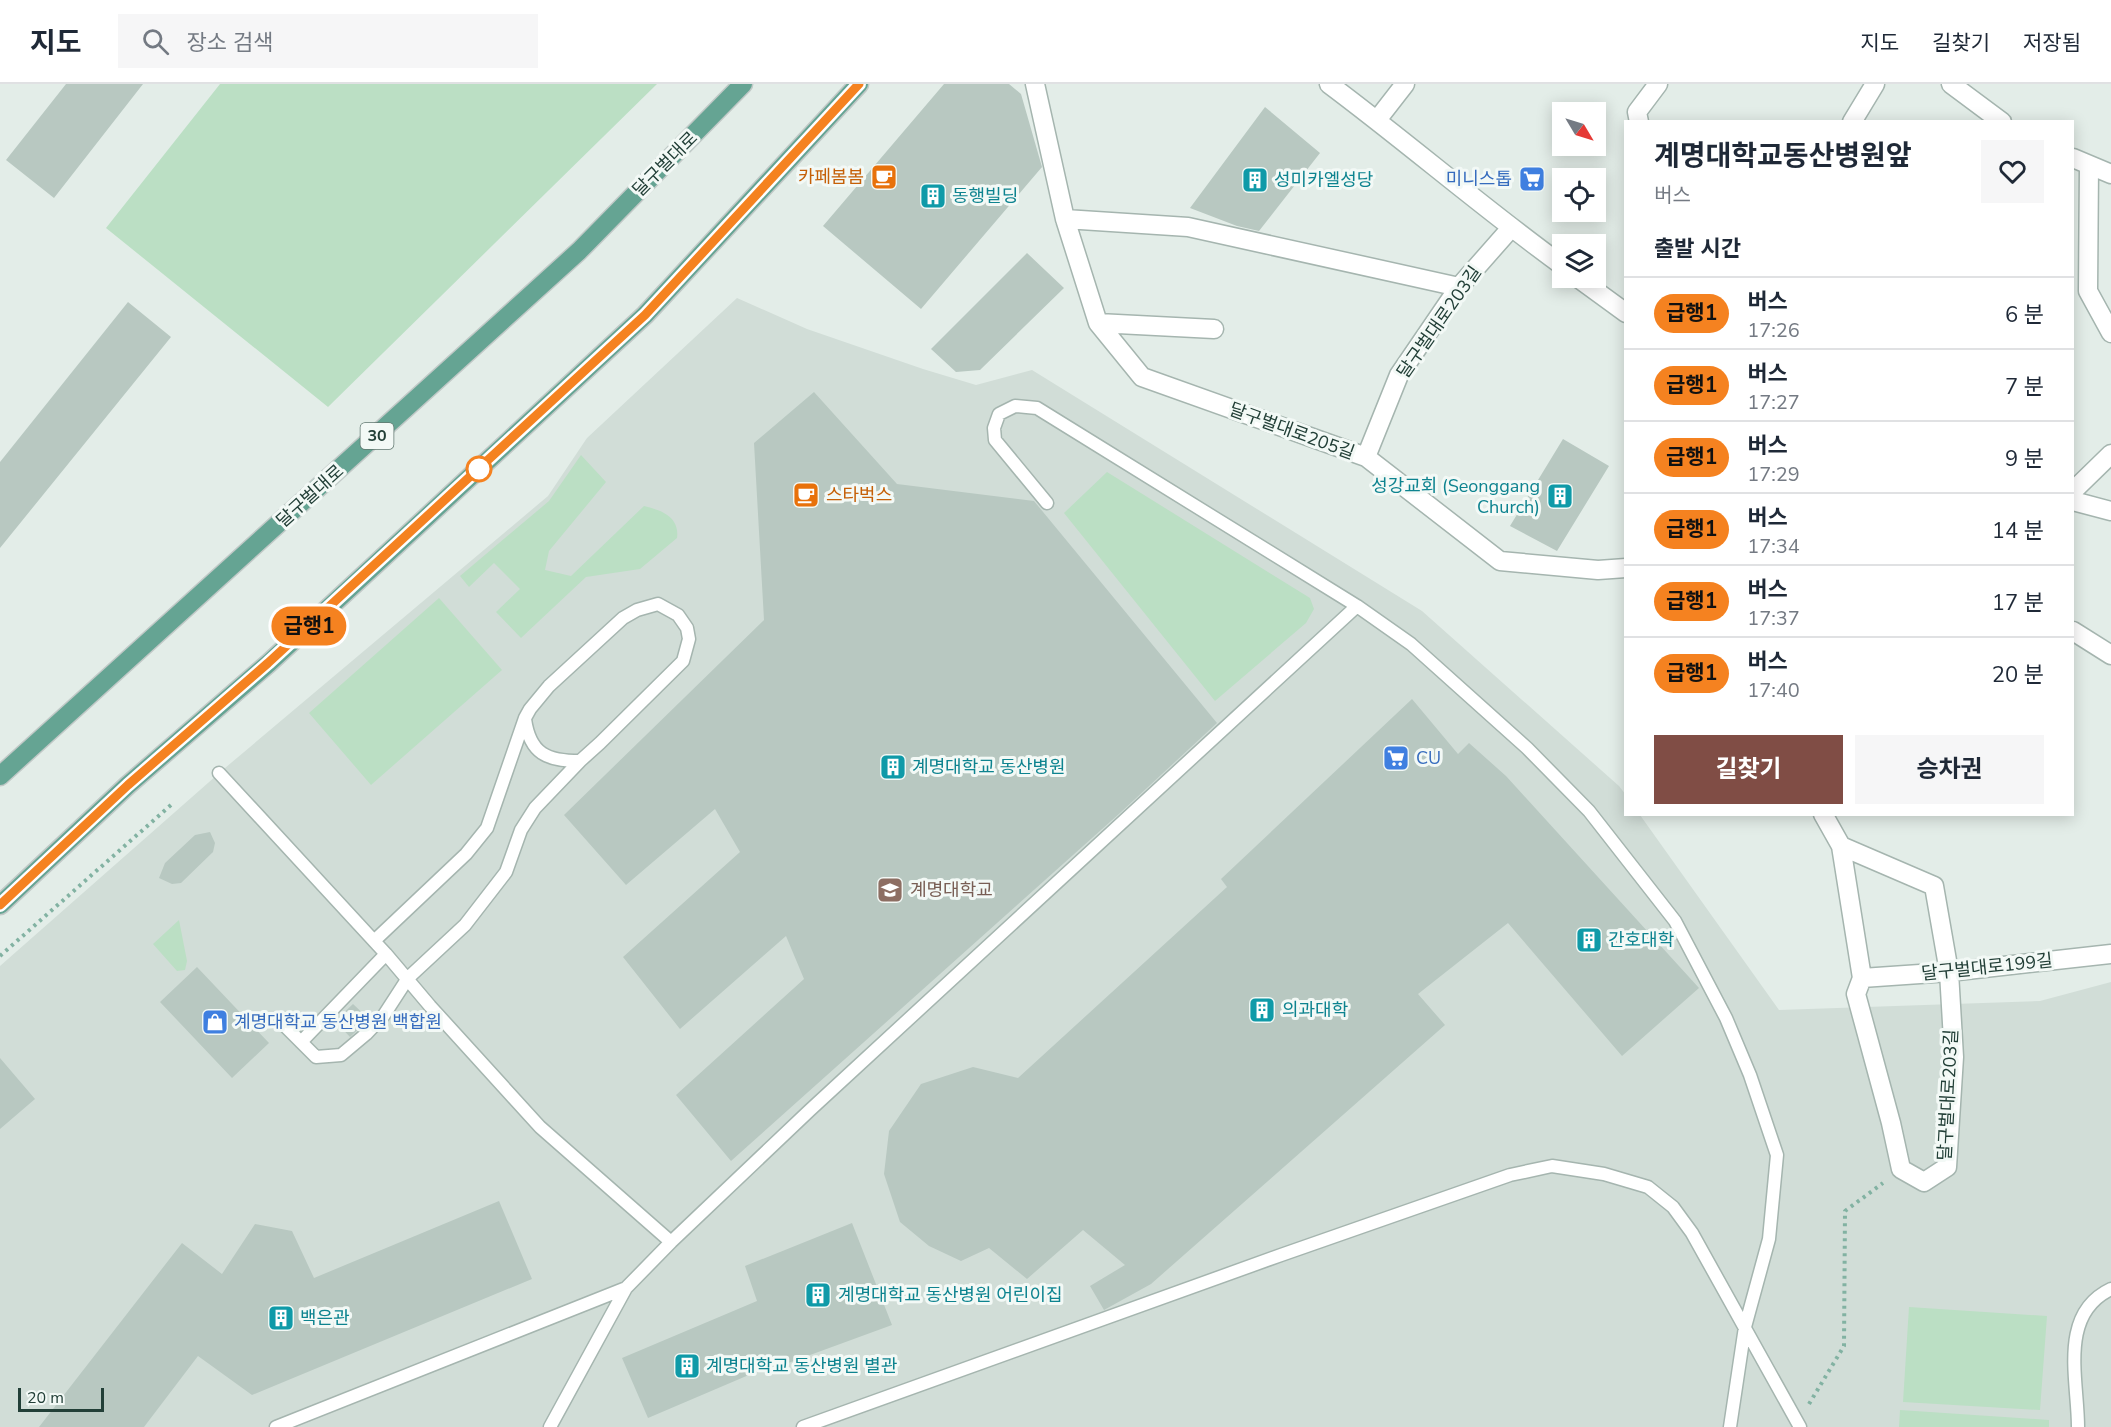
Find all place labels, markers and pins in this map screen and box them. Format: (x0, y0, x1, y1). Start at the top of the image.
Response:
cafe icon: 카페봄봄 (869, 162, 899, 192)
supermarket icon: 미니스톱 (1517, 164, 1547, 194)
place label: 카페봄봄 (798, 165, 864, 189)
building icon: 성미카엘성당 (1240, 165, 1270, 195)
place label: 미니스톱 (1446, 167, 1512, 191)
place label: 성미카엘성당 (1274, 168, 1373, 192)
building icon: 동행빌딩 (918, 181, 948, 211)
place label: 동행빌딩 (952, 184, 1018, 208)
unlabelled marker (466, 456, 492, 482)
place label: 성강교회 (Seonggang Church) (1371, 474, 1540, 519)
cafe icon: 스타벅스 (791, 480, 821, 510)
building icon: 성강교회 (Seonggang Church) (1545, 481, 1575, 511)
place label: 스타벅스 (826, 483, 892, 507)
supermarket icon: CU (1381, 743, 1411, 773)
place label: CU (1416, 746, 1441, 770)
building icon: 계명대학교 동산병원 (878, 752, 908, 782)
place label: 계명대학교 동산병원 (912, 755, 1066, 779)
school or university icon: 계명대학교 (875, 875, 905, 905)
place label: 계명대학교 (910, 878, 993, 902)
building icon: 간호대학 (1574, 925, 1604, 955)
place label: 간호대학 (1608, 928, 1674, 952)
building icon: 의과대학 (1247, 995, 1277, 1025)
place label: 의과대학 (1282, 998, 1348, 1022)
shop icon: 계명대학교 동산병원 백합원 (200, 1007, 230, 1037)
place label: 계명대학교 동산병원 백합원 (234, 1010, 442, 1034)
building icon: 계명대학교 동산병원 어린이집 (803, 1280, 833, 1310)
place label: 계명대학교 동산병원 어린이집 (838, 1283, 1063, 1307)
building icon: 백은관 (266, 1303, 296, 1333)
place label: 백은관 (300, 1306, 350, 1330)
building icon: 계명대학교 동산병원 별관 (672, 1351, 702, 1381)
place label: 계명대학교 동산병원 별관 (706, 1354, 898, 1378)

